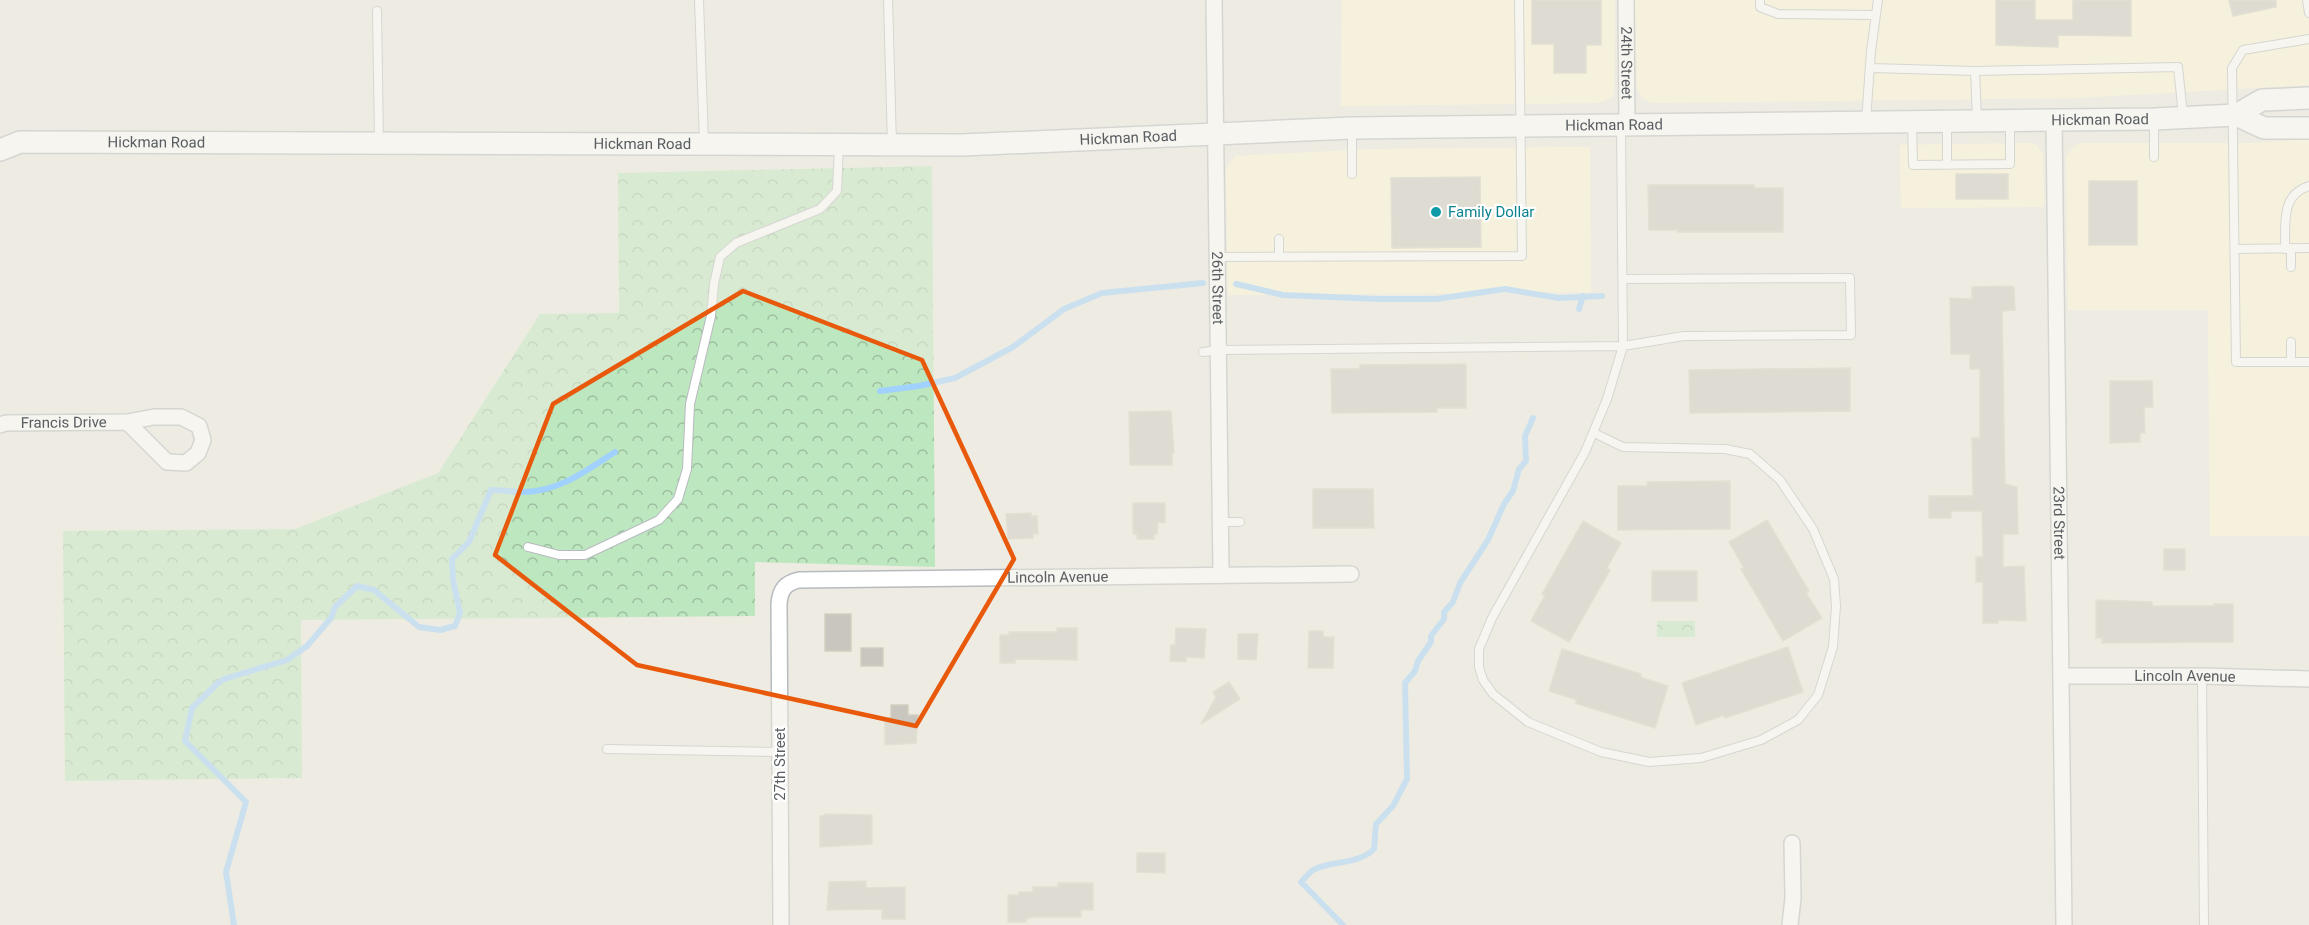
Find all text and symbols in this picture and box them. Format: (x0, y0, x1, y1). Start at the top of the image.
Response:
street label: 24th Street (1617, 26, 1636, 100)
street label: Hickman Road (2051, 110, 2149, 129)
street label: Hickman Road (1565, 116, 1663, 135)
street label: Hickman Road (1079, 127, 1177, 149)
street label: Hickman Road (108, 133, 205, 152)
street label: Hickman Road (594, 135, 691, 153)
place label: Family Dollar (1448, 203, 1534, 221)
marker: Family Dollar (1429, 205, 1443, 219)
street label: 26th Street (1208, 251, 1227, 325)
street label: Francis Drive (21, 413, 107, 432)
street label: 23rd Street (2050, 486, 2068, 560)
street label: Lincoln Avenue (1007, 568, 1109, 587)
street label: Lincoln Avenue (2134, 667, 2236, 686)
street label: 27th Street (771, 727, 789, 801)

